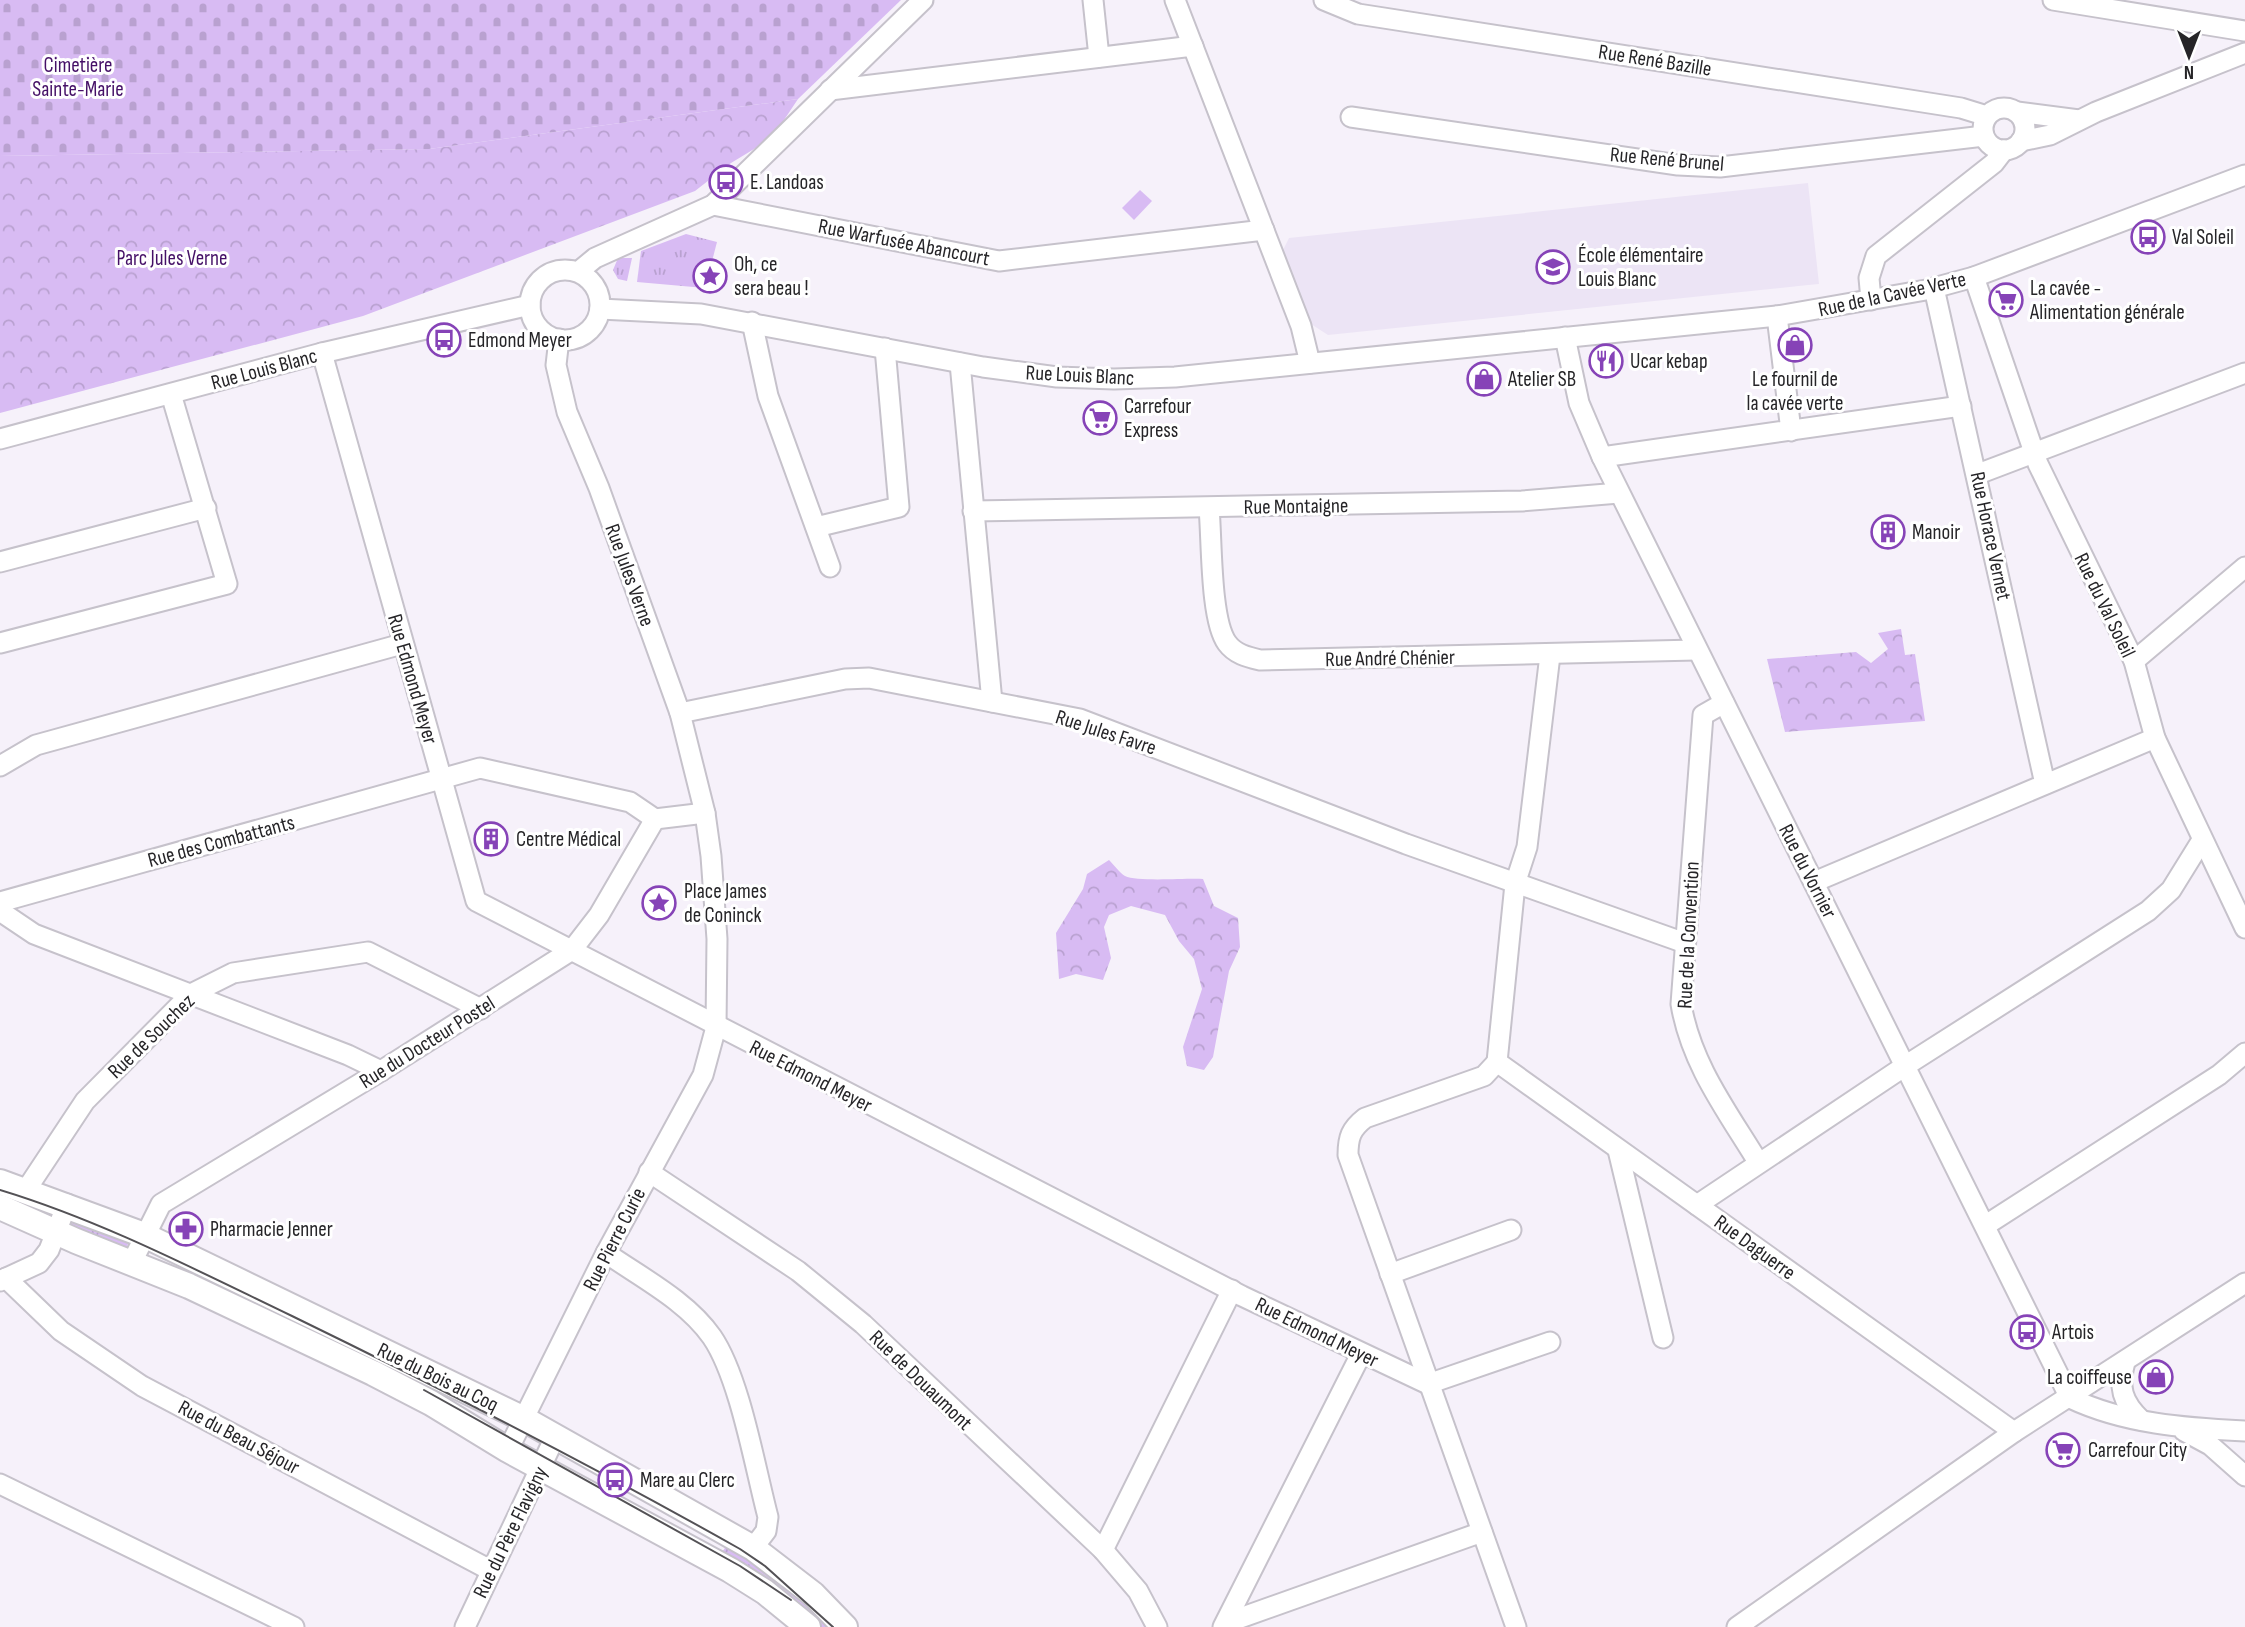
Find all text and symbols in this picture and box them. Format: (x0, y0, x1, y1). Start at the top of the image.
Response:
north arrow (2154, 21, 2224, 91)
street label: Rue René Bazille (1597, 39, 1713, 82)
park label: Cimetière Sainte-Marie (32, 53, 124, 102)
text: N (2184, 60, 2194, 83)
street label: Rue René Brunel (1609, 142, 1725, 177)
bus stop icon: E. Landoas (707, 163, 745, 201)
place label: E. Landoas (750, 170, 824, 195)
street label: Rue Warfusée Abancourt (816, 214, 992, 271)
bus stop icon: Val Soleil (2129, 218, 2167, 256)
place label: Val Soleil (2172, 225, 2234, 250)
place label: École élémentaire Louis Blanc (1578, 243, 1704, 292)
park label: Parc Jules Verne (116, 246, 228, 271)
school or university icon: École élémentaire Louis Blanc (1534, 248, 1572, 286)
place label: Oh, ce sera beau ! (734, 252, 808, 301)
place icon: Oh, ce sera beau ! (691, 257, 729, 295)
street label: Rue de la Cavée Verte (1816, 267, 1968, 322)
place label: La cavée - Alimentation générale (2029, 276, 2185, 325)
supermarket icon: La cavée - Alimentation générale (1987, 281, 2025, 319)
bus stop icon: Edmond Meyer (425, 321, 463, 359)
shop icon: Le fournil de la cavée verte (1776, 326, 1814, 364)
place label: Edmond Meyer (468, 328, 572, 353)
restaurant icon: Ucar kebap (1587, 342, 1625, 380)
street label: Rue Louis Blanc (208, 343, 320, 396)
place label: Ucar kebap (1630, 349, 1708, 374)
street label: Rue Louis Blanc (1025, 360, 1135, 391)
shop icon: Atelier SB (1465, 360, 1503, 398)
place label: Atelier SB (1507, 367, 1576, 392)
place label: Le fournil de la cavée verte (1747, 367, 1843, 416)
place label: Carrefour Express (1124, 394, 1191, 443)
supermarket icon: Carrefour Express (1081, 399, 1119, 437)
street label: Rue Horace Vernet (1965, 470, 2016, 603)
street label: Rue Montaigne (1243, 493, 1349, 520)
building icon: Manoir (1869, 513, 1907, 551)
street label: Rue Jules Verne (599, 520, 660, 630)
place label: Manoir (1912, 520, 1960, 545)
street label: Rue du Val Soleil (2069, 549, 2141, 662)
street label: Rue Edmond Meyer (382, 611, 443, 747)
street label: Rue André Chénier (1325, 645, 1455, 672)
street label: Rue Jules Favre (1052, 704, 1159, 760)
street label: Rue des Combattants (145, 810, 297, 873)
building icon: Centre Médical (472, 820, 510, 858)
street label: Rue du Vornier (1773, 820, 1842, 922)
place label: Centre Médical (516, 827, 621, 852)
street label: Rue de la Convention (1672, 861, 1705, 1009)
place label: Place James de Coninck (684, 879, 767, 928)
place icon: Place James de Coninck (640, 884, 678, 922)
street label: Rue de Souchez (103, 989, 200, 1084)
street label: Rue du Docteur Postel (355, 991, 500, 1094)
street label: Rue Edmond Meyer (745, 1035, 876, 1118)
street label: Rue Pierre Curie (578, 1184, 651, 1295)
pharmacy icon: Pharmacie Jenner (167, 1210, 205, 1248)
street label: Rue Daguerre (1709, 1210, 1800, 1285)
place label: Pharmacie Jenner (210, 1217, 333, 1242)
street label: Rue Edmond Meyer (1251, 1292, 1382, 1373)
bus stop icon: Artois (2008, 1313, 2046, 1351)
place label: Artois (2051, 1320, 2094, 1345)
street label: Rue de Douaumont (864, 1325, 977, 1436)
street label: Rue du Bois au Coq (373, 1337, 502, 1418)
shop icon: La coiffeuse (2137, 1358, 2175, 1396)
place label: La coiffeuse (2047, 1365, 2132, 1390)
street label: Rue du Beau Séjour (174, 1395, 304, 1480)
supermarket icon: Carrefour City (2044, 1431, 2082, 1469)
place label: Carrefour City (2088, 1438, 2187, 1463)
bus stop icon: Mare au Clerc (596, 1461, 634, 1499)
street label: Rue du Père Flavigny (468, 1462, 553, 1602)
place label: Mare au Clerc (640, 1468, 735, 1493)

